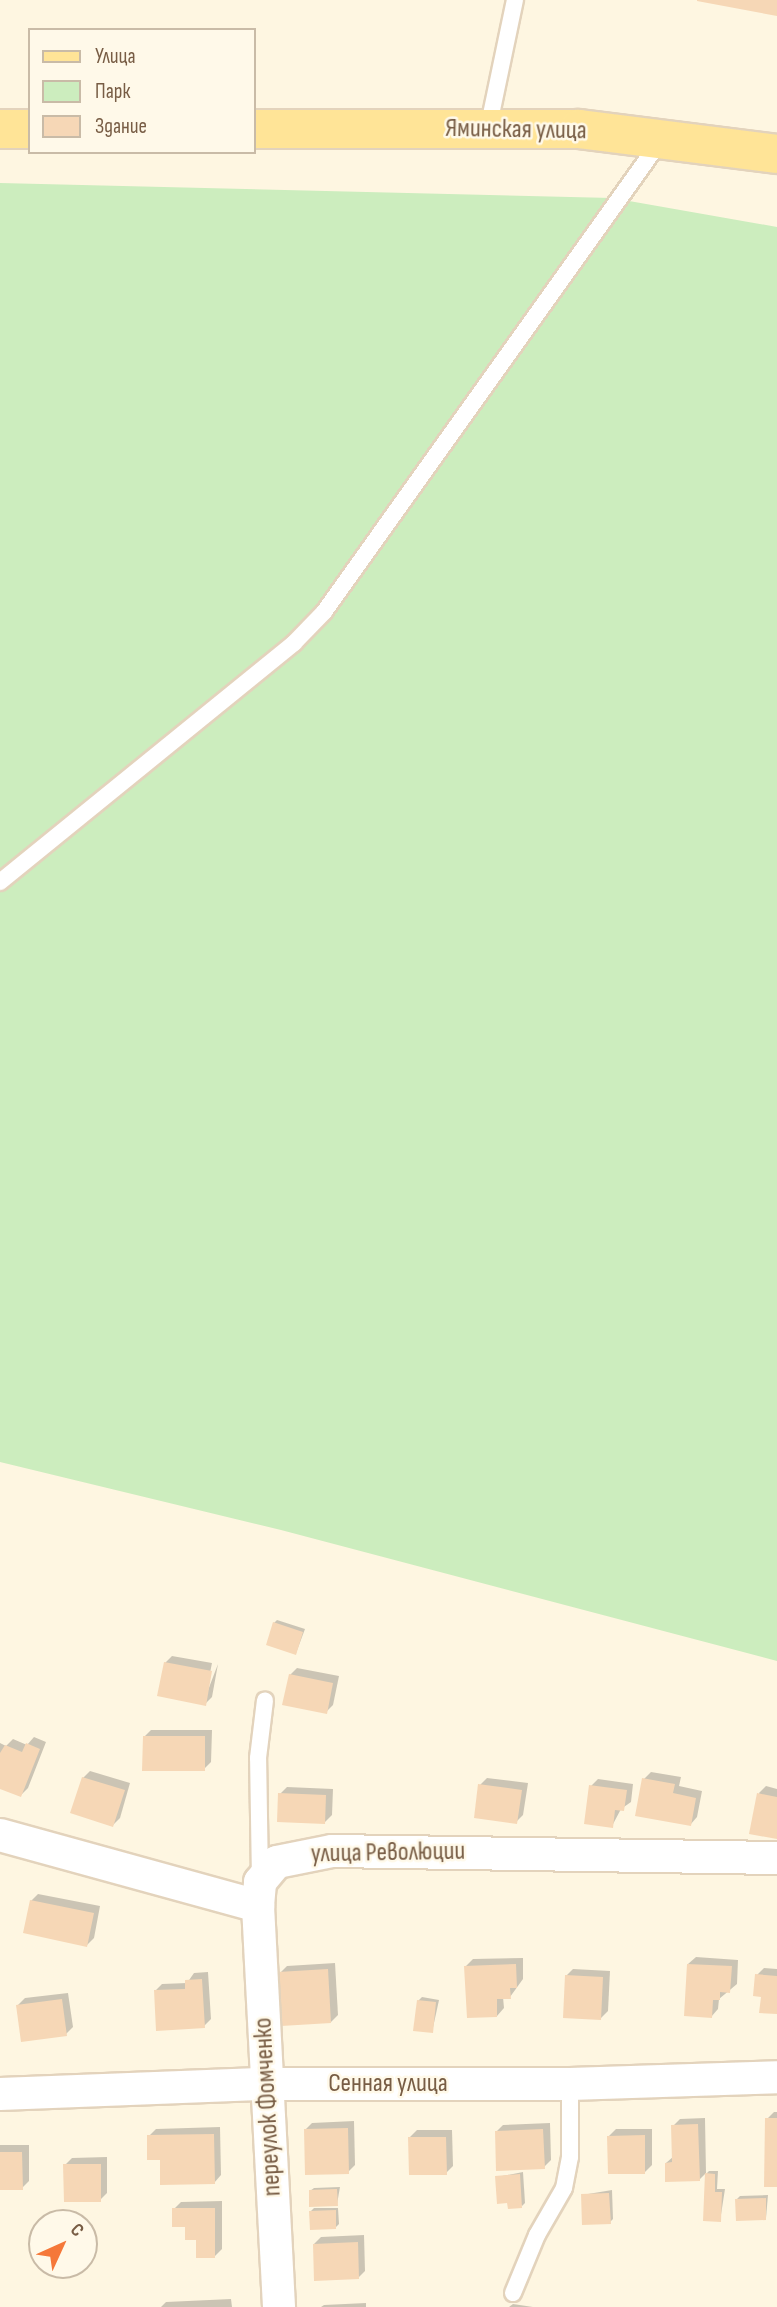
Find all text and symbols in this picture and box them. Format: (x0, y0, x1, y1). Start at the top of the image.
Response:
legend (28, 28, 256, 154)
text: Улица (95, 44, 136, 69)
text: Парк (95, 79, 130, 104)
street label: Яминская улица (445, 113, 587, 147)
text: Здание (95, 114, 147, 139)
street label: улица Революции (311, 1836, 465, 1870)
street label: переулок Фомченко (248, 2017, 288, 2197)
street label: Сенная улица (328, 2068, 448, 2100)
north arrow (28, 2209, 98, 2279)
text: С (65, 2219, 88, 2242)

